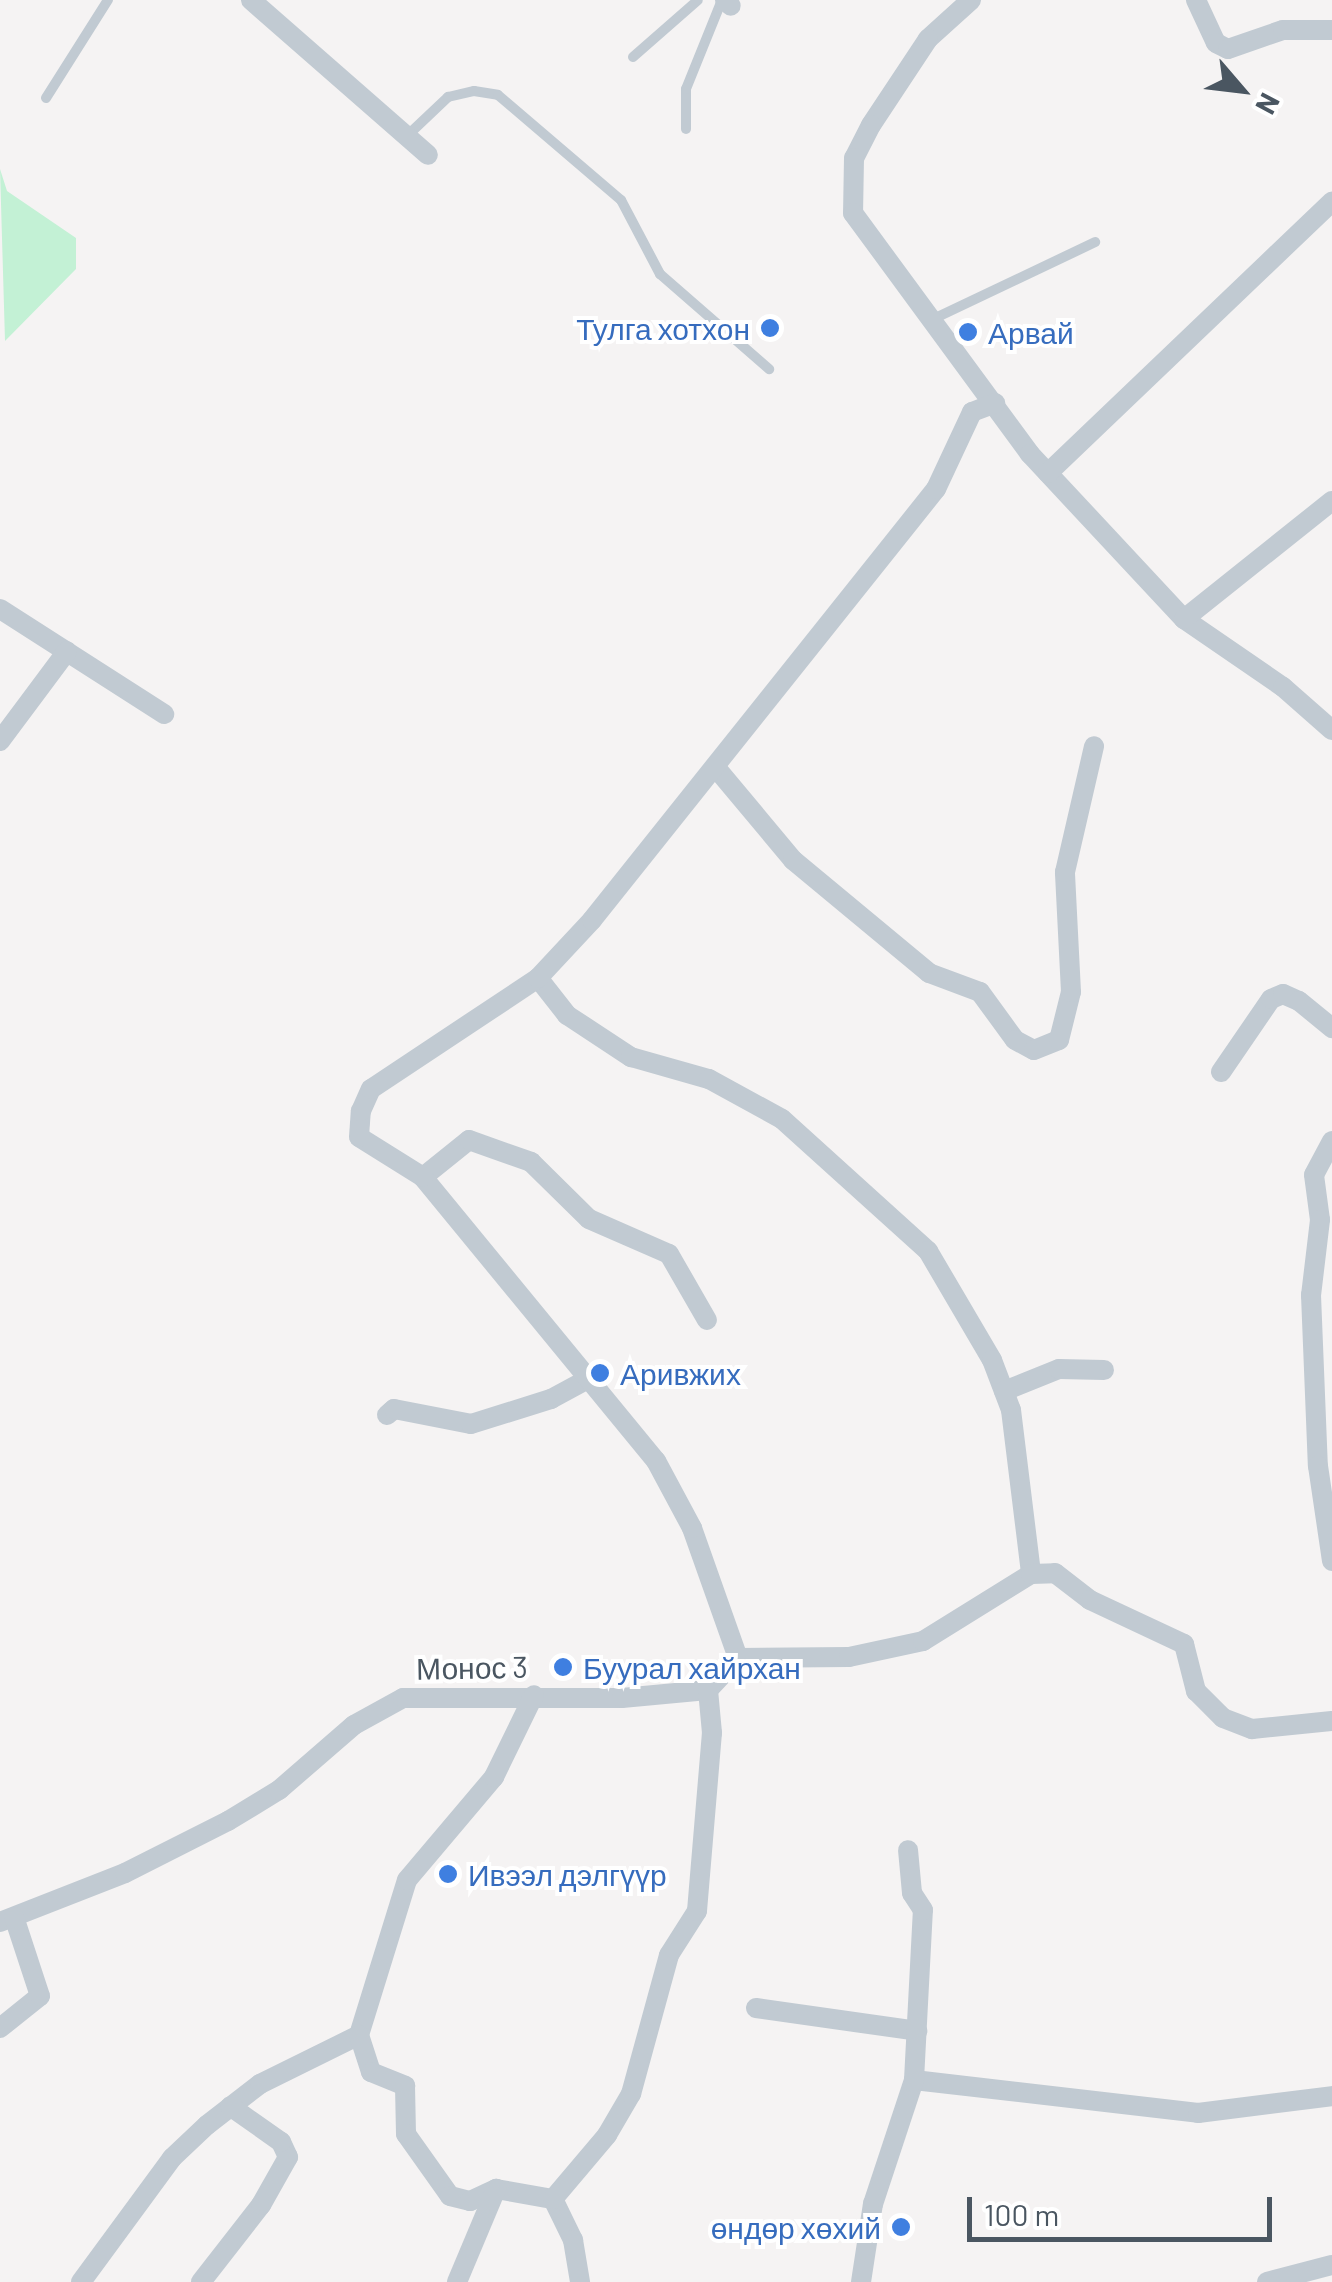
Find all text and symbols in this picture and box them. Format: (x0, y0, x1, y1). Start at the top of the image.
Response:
north arrow (1192, 40, 1292, 140)
text: N (1249, 88, 1288, 120)
place label: Тулга хотхон (576, 310, 750, 346)
place label: Арвай (988, 314, 1074, 350)
marker: Тулга хотхон (759, 317, 781, 339)
marker: Арвай (957, 321, 979, 343)
place label: Аривжих (620, 1355, 741, 1391)
marker: Аривжих (589, 1362, 611, 1384)
street label: Монос 3 (416, 1648, 528, 1686)
place label: Буурал хайрхан (583, 1649, 801, 1685)
marker: Буурал хайрхан (552, 1656, 574, 1678)
place label: Ивээл дэлгүүр (468, 1856, 667, 1892)
marker: Ивээл дэлгүүр (437, 1863, 459, 1885)
scale bar (972, 2177, 1277, 2239)
text: 100 m (984, 2196, 1059, 2232)
place label: өндөр хөхий (711, 2209, 881, 2245)
marker: өндөр хөхий (890, 2216, 912, 2238)

